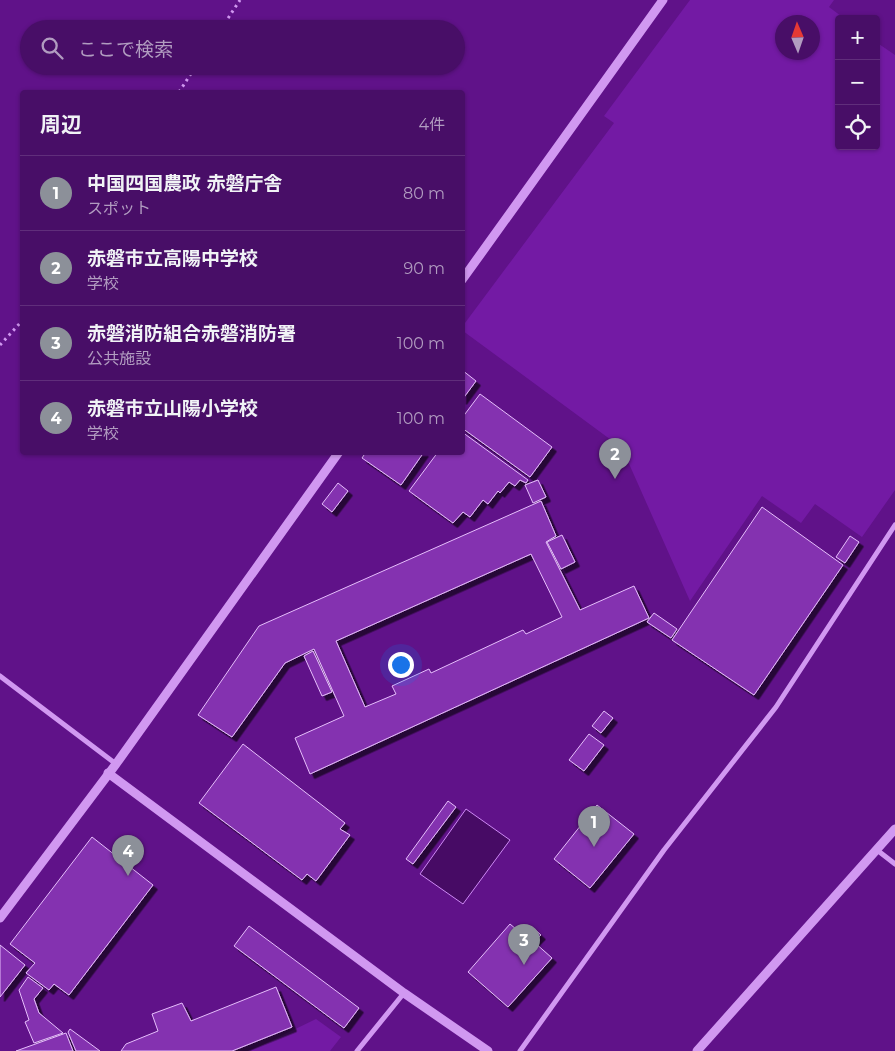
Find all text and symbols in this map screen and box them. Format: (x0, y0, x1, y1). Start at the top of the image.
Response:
north arrow (775, 15, 820, 60)
map controls (835, 15, 880, 150)
button: + (835, 15, 880, 60)
search box (20, 20, 465, 75)
icon: search (38, 34, 66, 62)
text: ここで検索 (78, 38, 173, 61)
button: − (835, 60, 880, 105)
button: locate (835, 105, 880, 150)
text: 周辺 (40, 112, 82, 137)
text: 4件 (418, 115, 445, 134)
text: 中国四国農政 赤磐庁舎 (87, 172, 282, 195)
text: 1 (53, 184, 59, 203)
text: 80 m (403, 184, 445, 203)
text: スポット (87, 199, 151, 218)
text: 赤磐市立高陽中学校 (87, 247, 258, 270)
text: 2 (51, 259, 61, 278)
text: 90 m (403, 259, 445, 278)
text: 学校 (87, 274, 119, 293)
text: 赤磐消防組合赤磐消防署 (87, 322, 296, 345)
text: 3 (51, 334, 61, 353)
text: 100 m (397, 334, 445, 353)
text: 公共施設 (87, 349, 151, 368)
text: 赤磐市立山陽小学校 (87, 397, 258, 420)
text: 4 (50, 409, 62, 428)
text: 100 m (397, 409, 445, 428)
text: 学校 (87, 424, 119, 443)
pin: 2 (599, 438, 631, 479)
your location (388, 652, 414, 678)
pin: 1 (578, 806, 610, 847)
pin: 4 (112, 835, 144, 876)
pin: 3 (508, 924, 540, 965)

